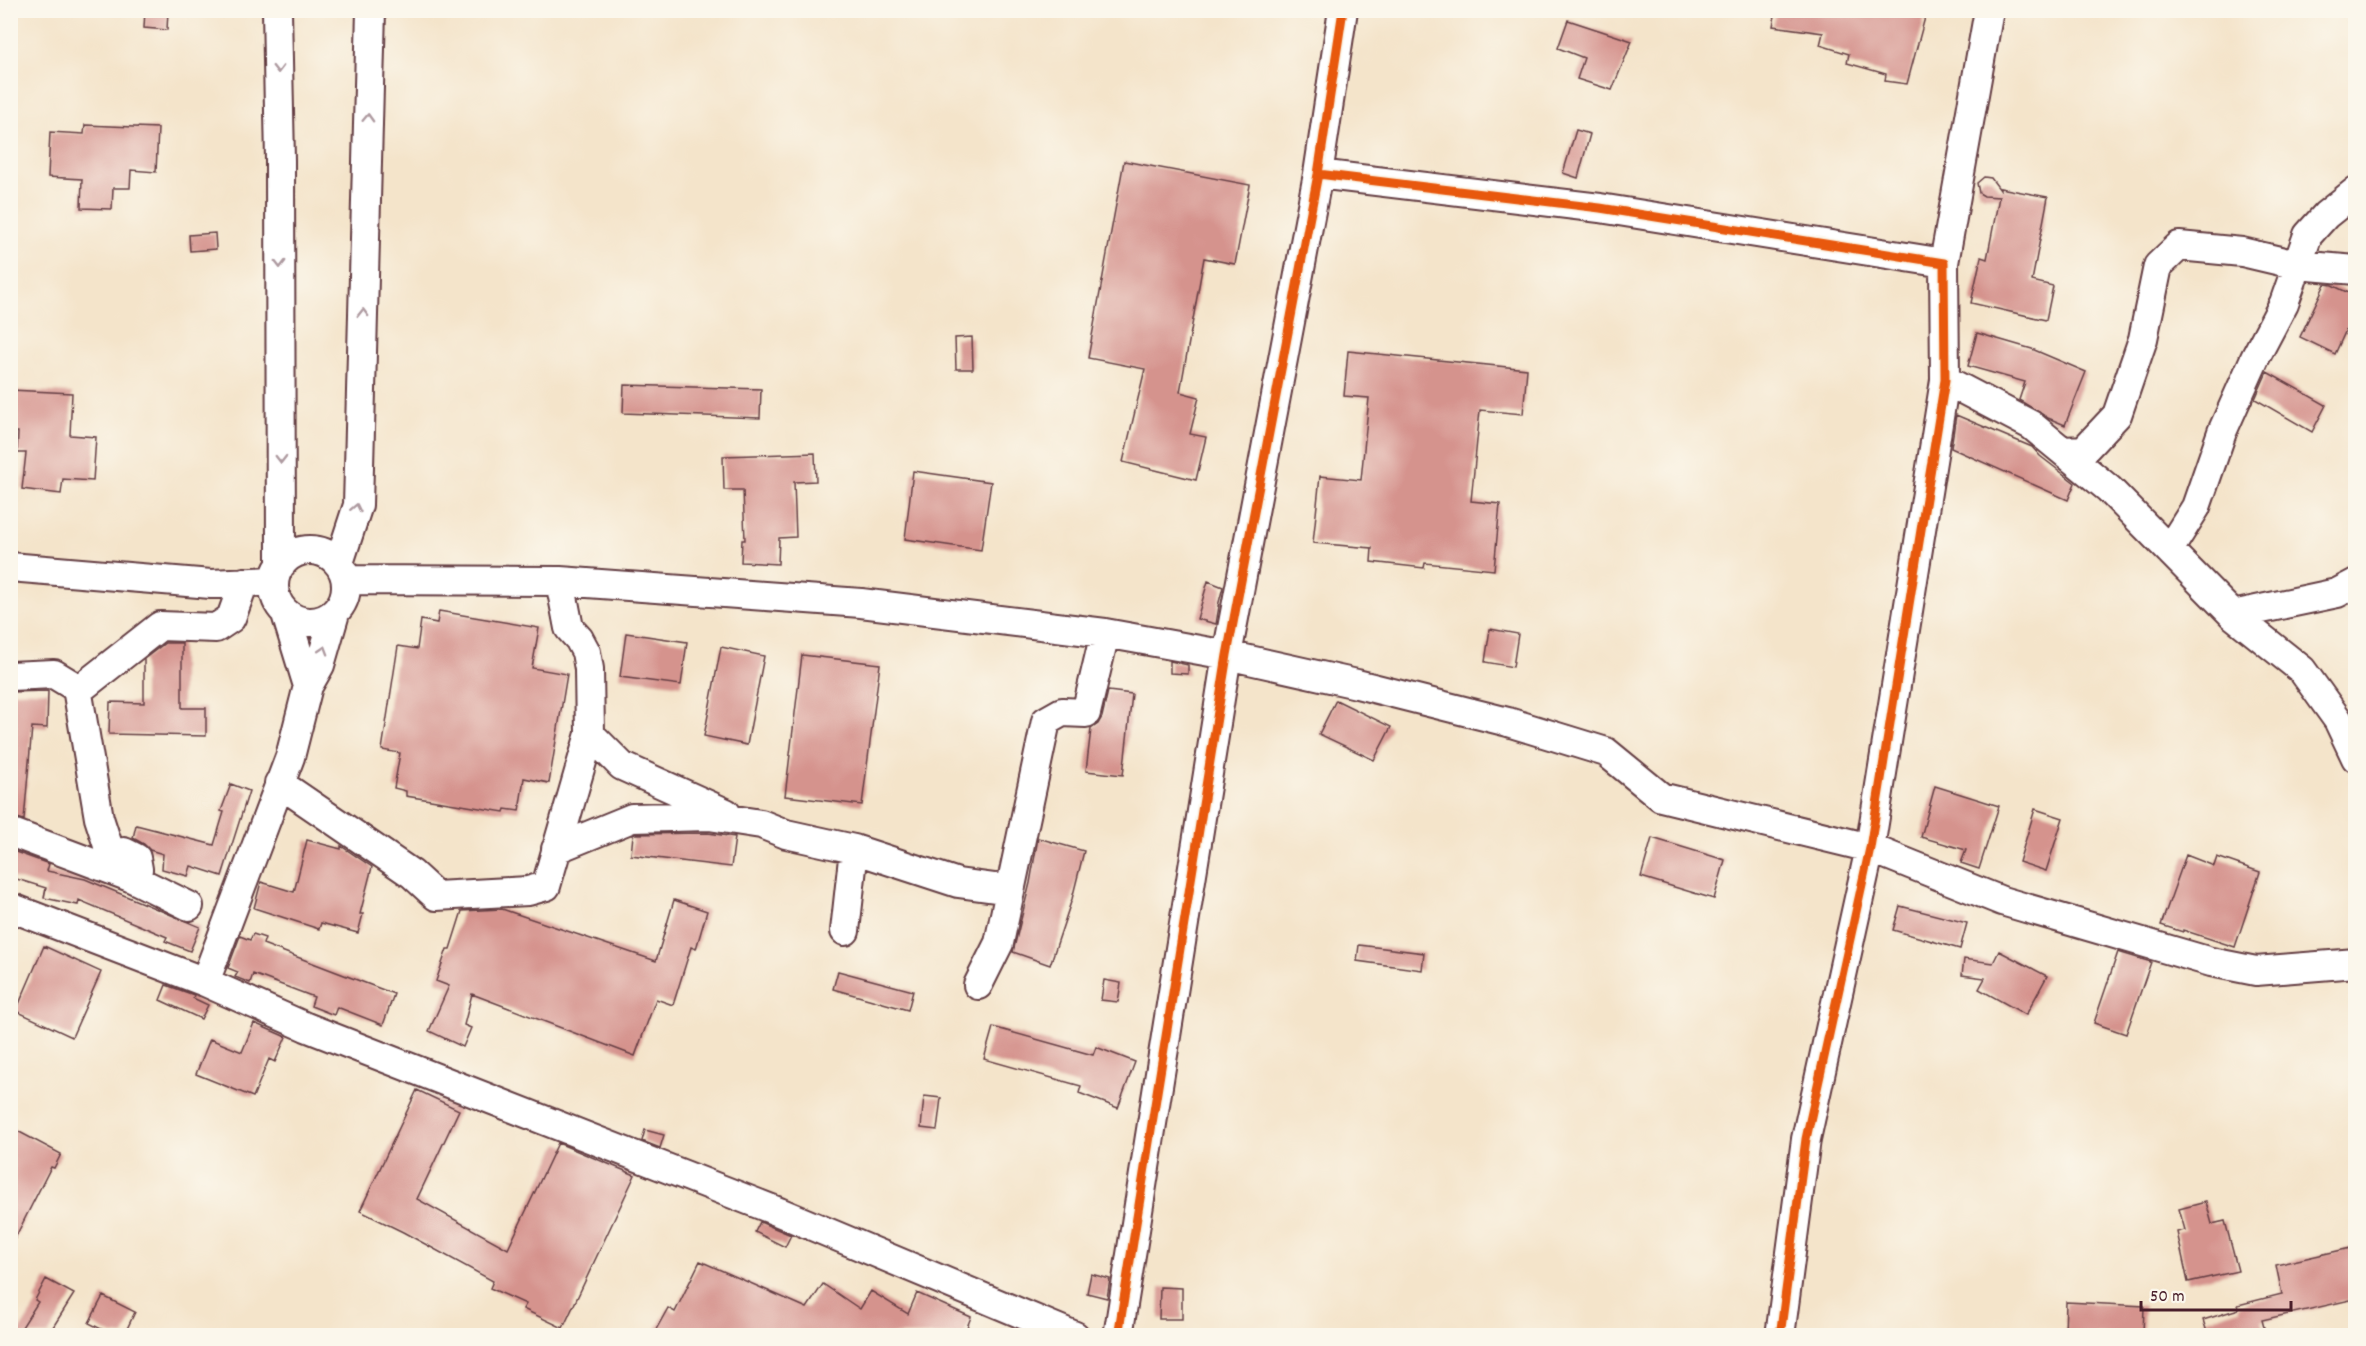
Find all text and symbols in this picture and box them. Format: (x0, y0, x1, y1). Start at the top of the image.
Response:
one-way arrow (272, 64, 284, 73)
one-way arrow (362, 113, 374, 122)
one-way arrow (274, 259, 286, 268)
one-way arrow (357, 308, 369, 317)
one-way arrow (275, 454, 287, 463)
one-way arrow (349, 503, 362, 513)
one-way arrow (317, 645, 329, 656)
scale bar (2141, 1274, 2291, 1312)
text: 50 m (2150, 1285, 2185, 1310)

